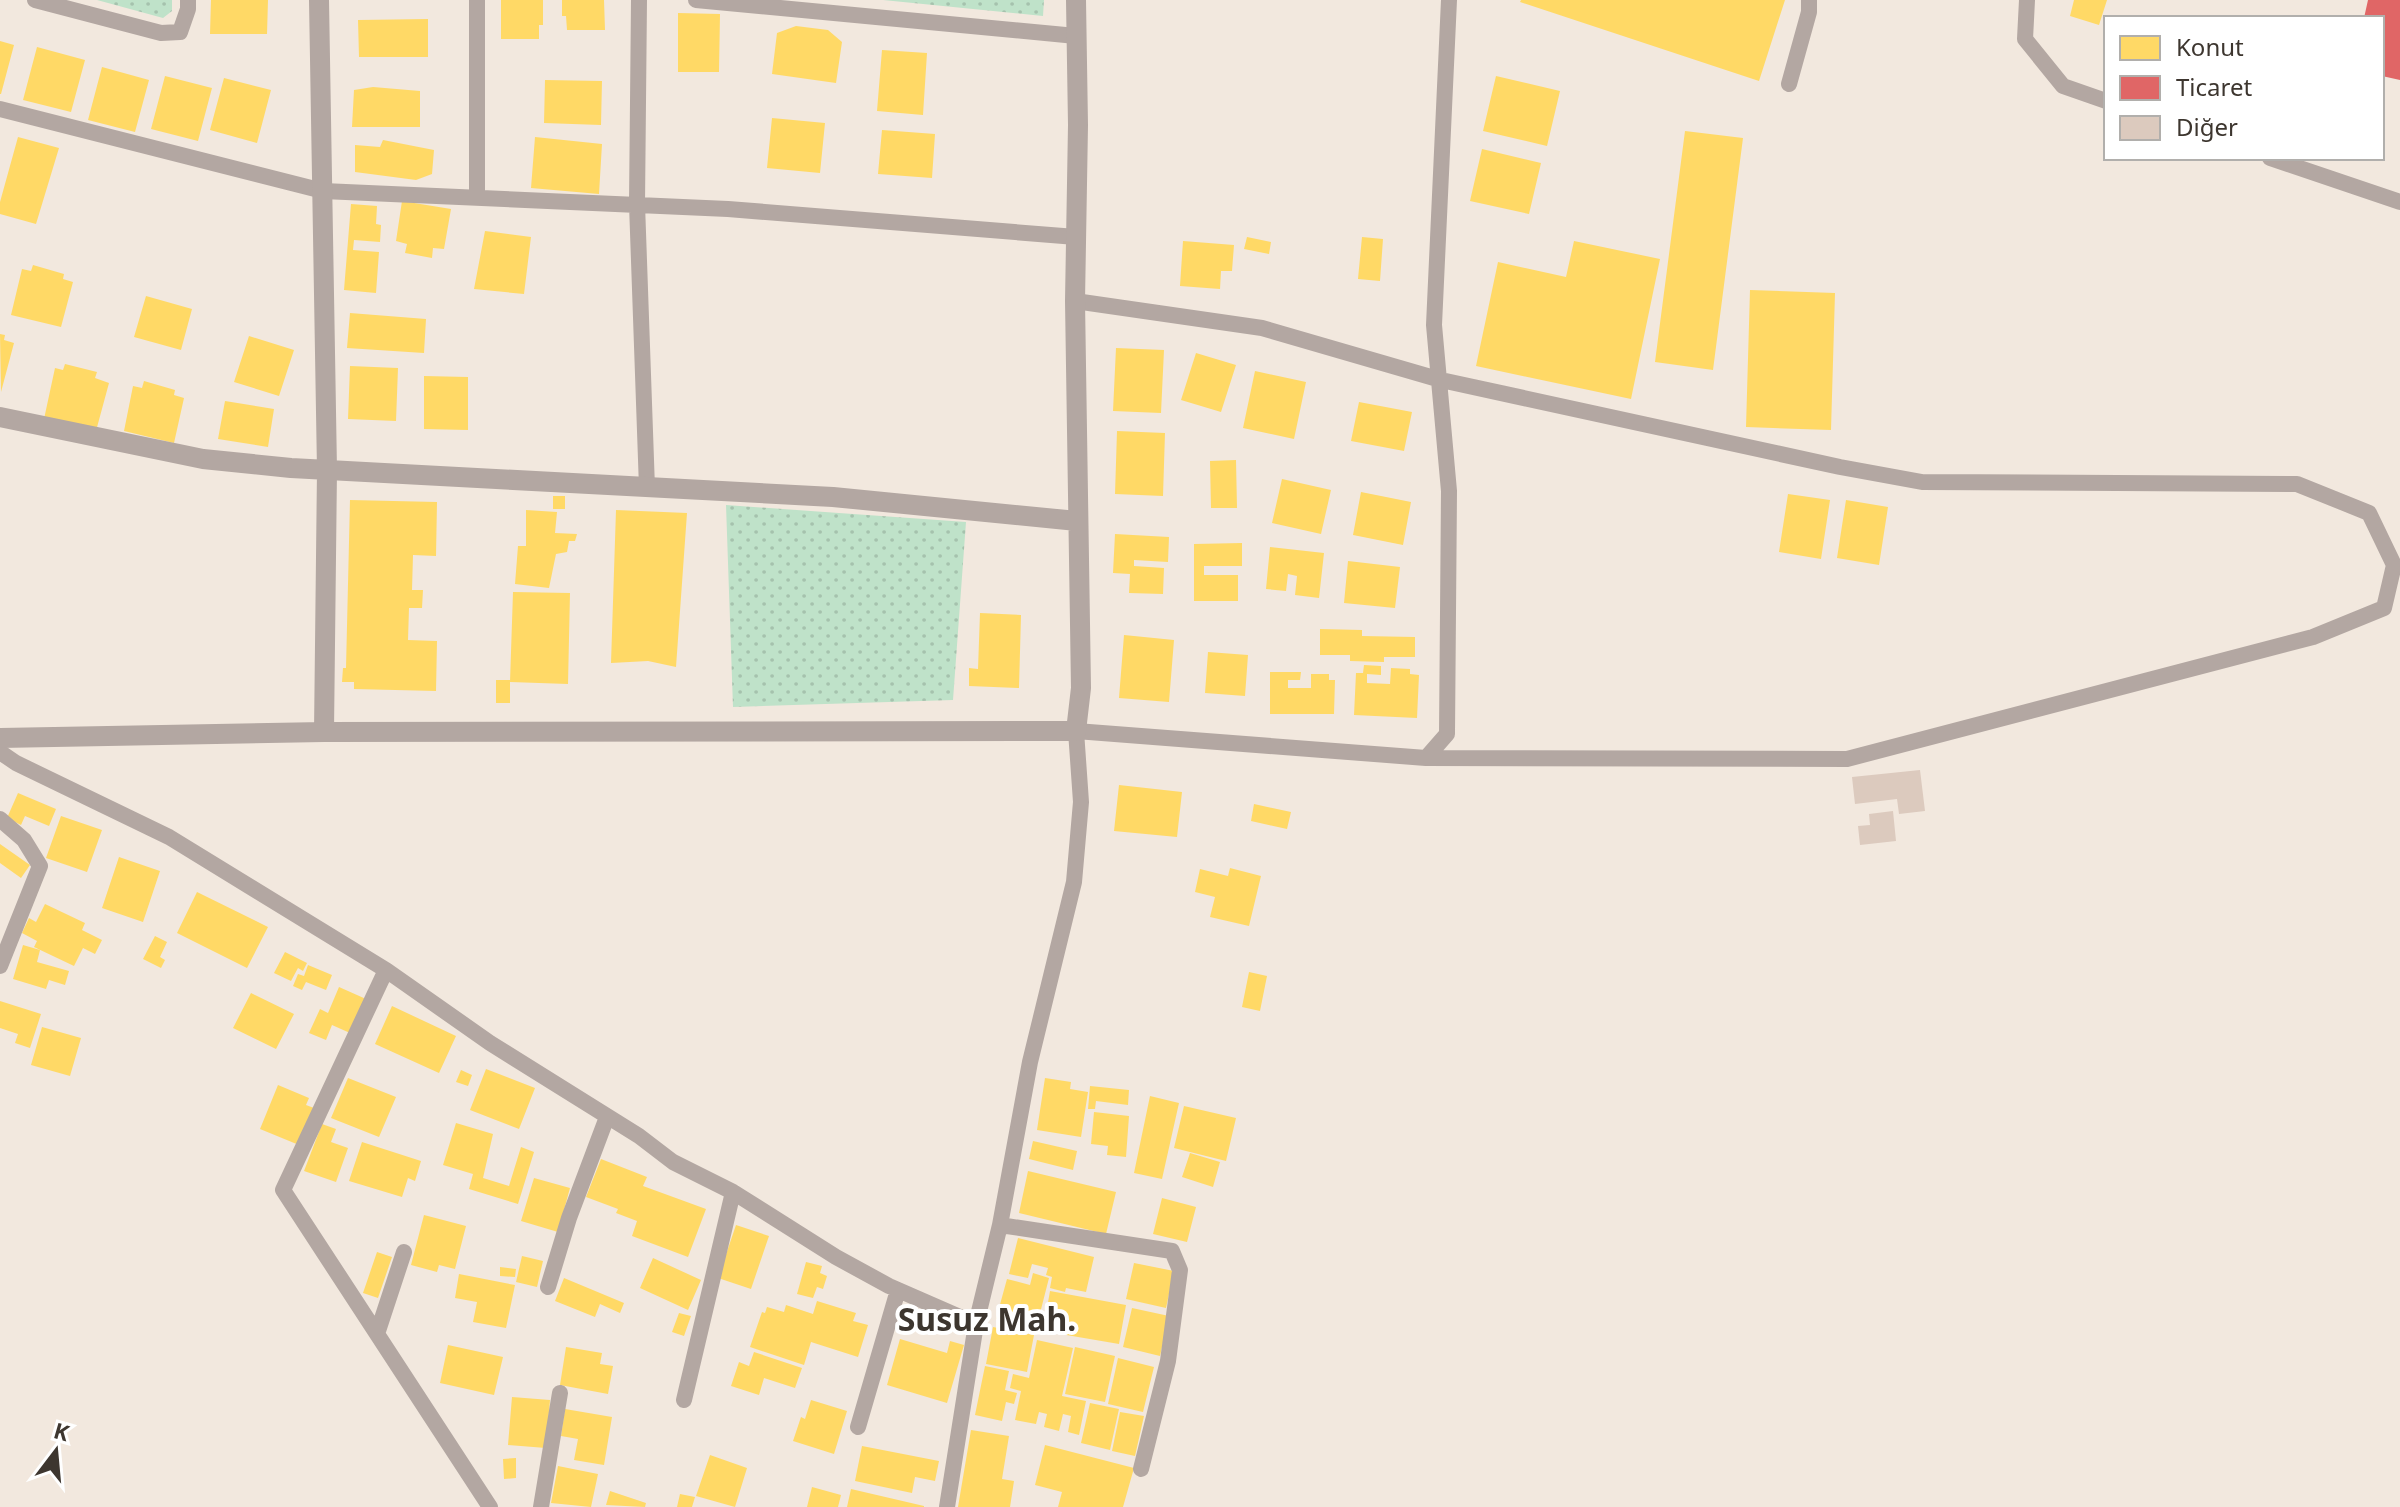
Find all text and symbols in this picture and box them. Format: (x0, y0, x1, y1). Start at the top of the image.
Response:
legend (2104, 16, 2384, 160)
text: Konut (2176, 30, 2244, 63)
text: Ticaret (2176, 70, 2252, 103)
text: Diğer (2176, 110, 2238, 143)
district label: Susuz Mah. (898, 1297, 1076, 1340)
north arrow (16, 1411, 96, 1491)
text: K (51, 1414, 73, 1447)

